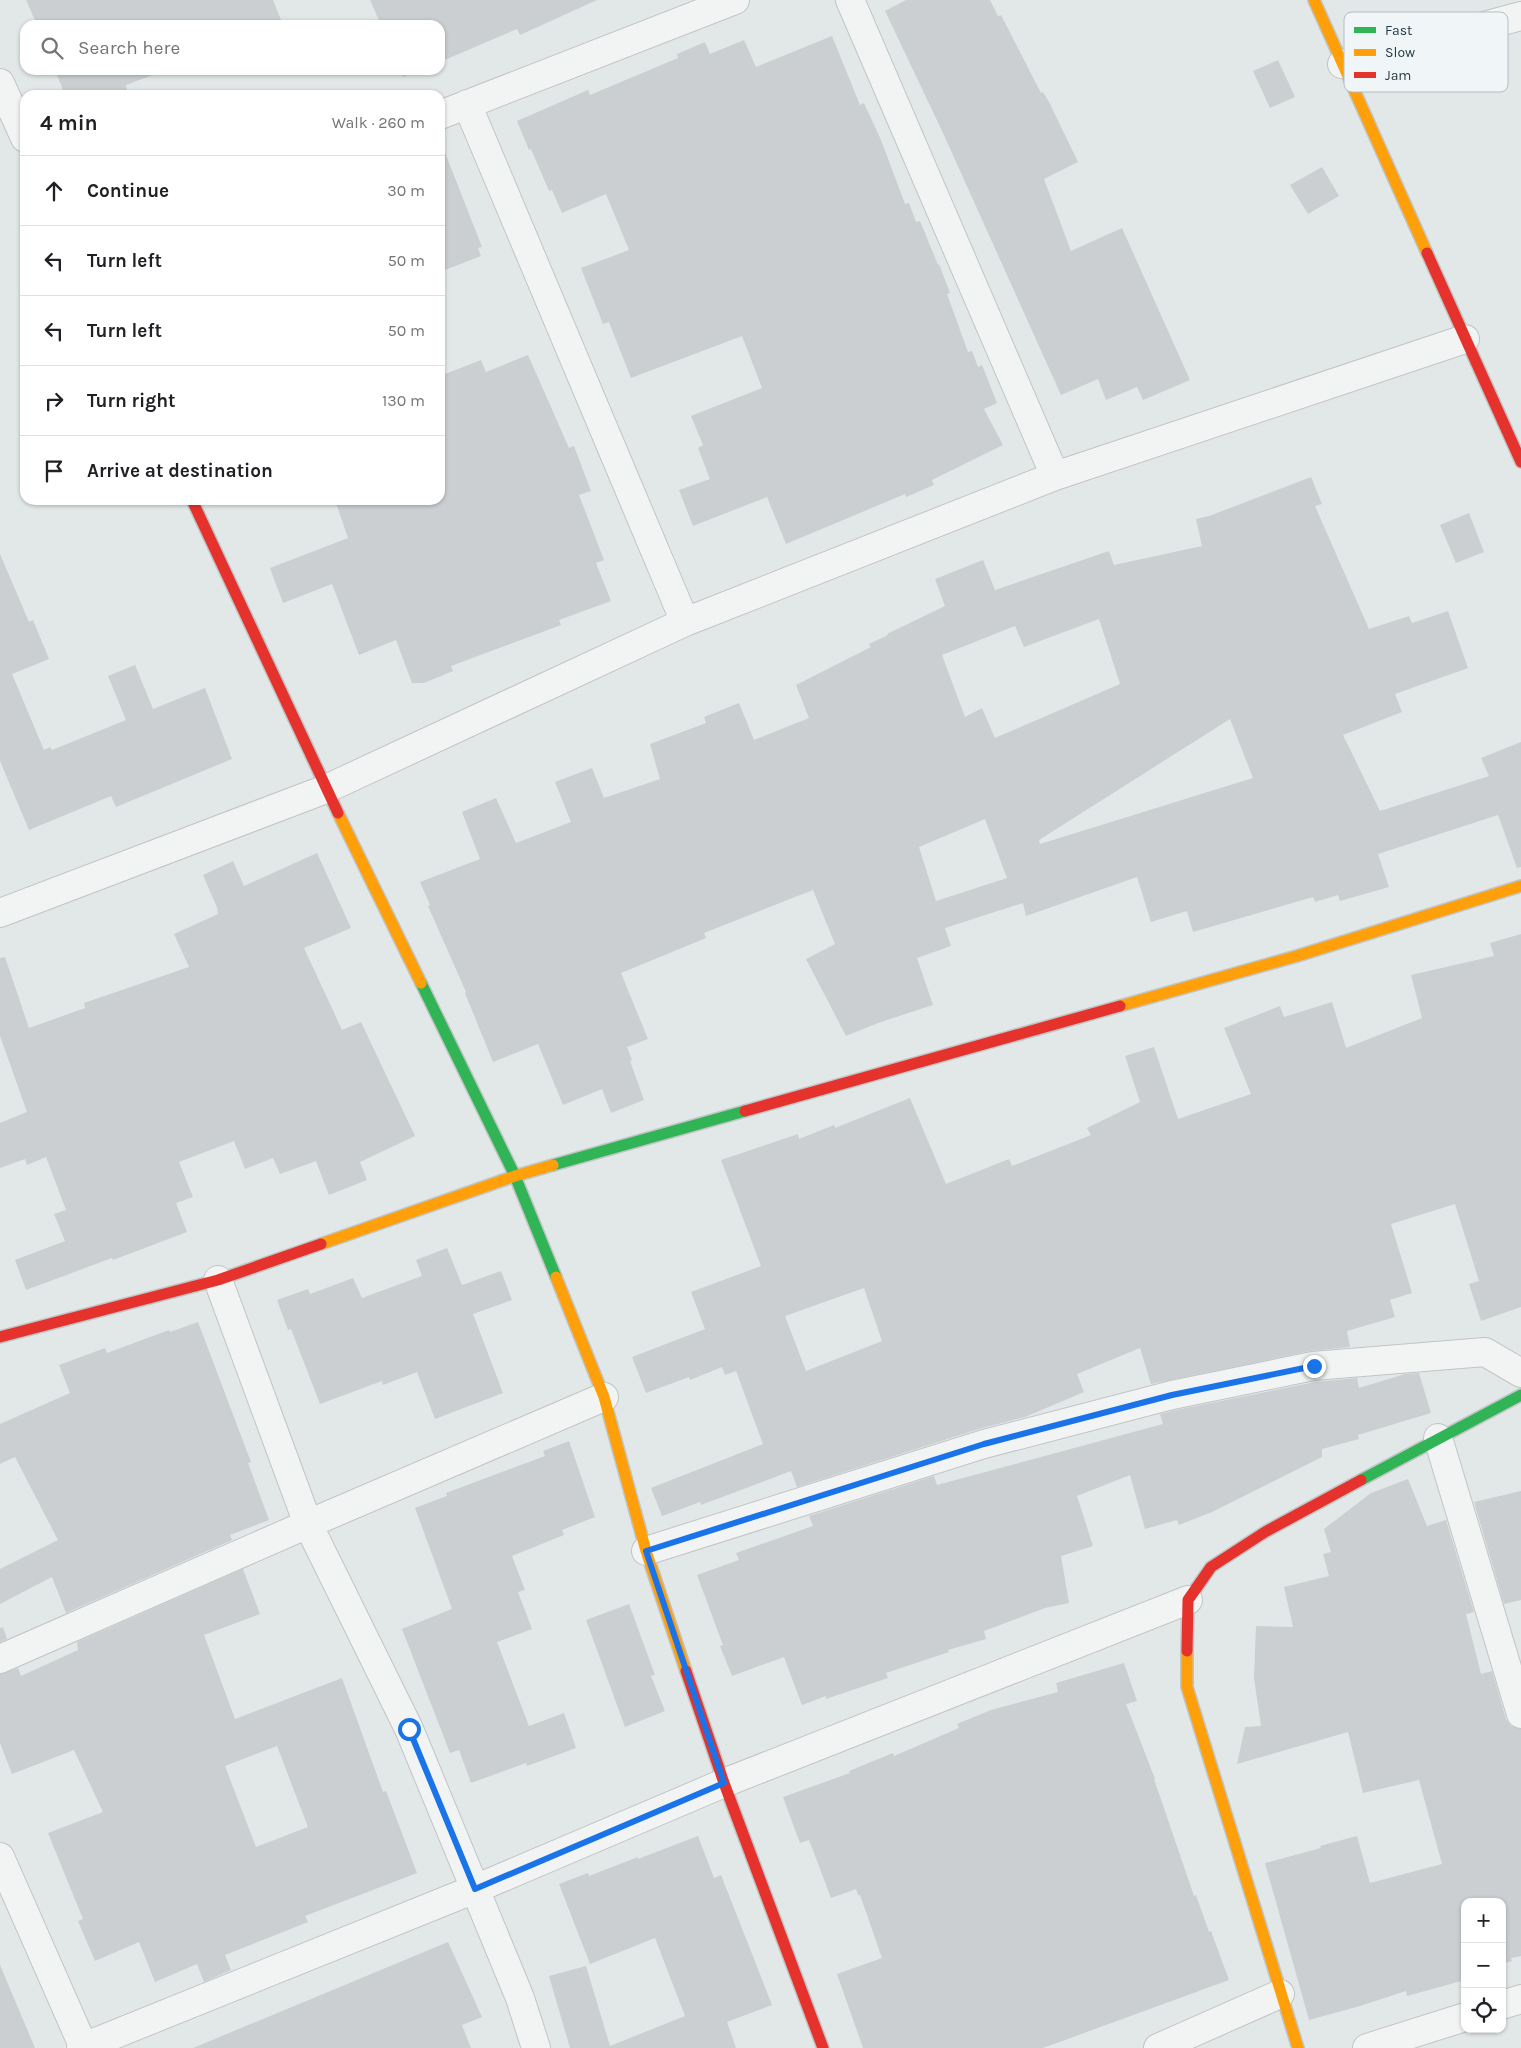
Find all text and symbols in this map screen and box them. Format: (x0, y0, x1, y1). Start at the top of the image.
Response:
legend (1344, 12, 1508, 92)
search box (20, 20, 445, 75)
text: Fast (1385, 22, 1412, 39)
icon: search (38, 34, 66, 62)
text: Search here (78, 37, 180, 59)
text: Slow (1385, 44, 1415, 61)
text: Jam (1385, 67, 1411, 84)
text: 4 min (40, 111, 98, 135)
text: Walk · 260 m (332, 113, 425, 132)
icon: ahead (40, 177, 68, 205)
text: Continue (87, 180, 169, 202)
text: 30 m (387, 181, 425, 200)
icon: left (40, 247, 68, 275)
text: Turn left (87, 250, 162, 272)
text: 50 m (388, 251, 425, 270)
icon: left (40, 317, 68, 345)
text: Turn left (87, 320, 162, 342)
text: 50 m (388, 321, 425, 340)
icon: right (40, 387, 68, 415)
text: Turn right (87, 390, 176, 412)
text: 130 m (382, 391, 425, 410)
icon: arrive (40, 457, 68, 485)
text: Arrive at destination (87, 460, 273, 482)
route end (1303, 1355, 1326, 1378)
route start (398, 1718, 421, 1741)
map controls (1461, 1898, 1506, 2033)
button: + (1461, 1898, 1506, 1943)
button: − (1461, 1943, 1506, 1988)
button: locate (1461, 1988, 1506, 2033)

